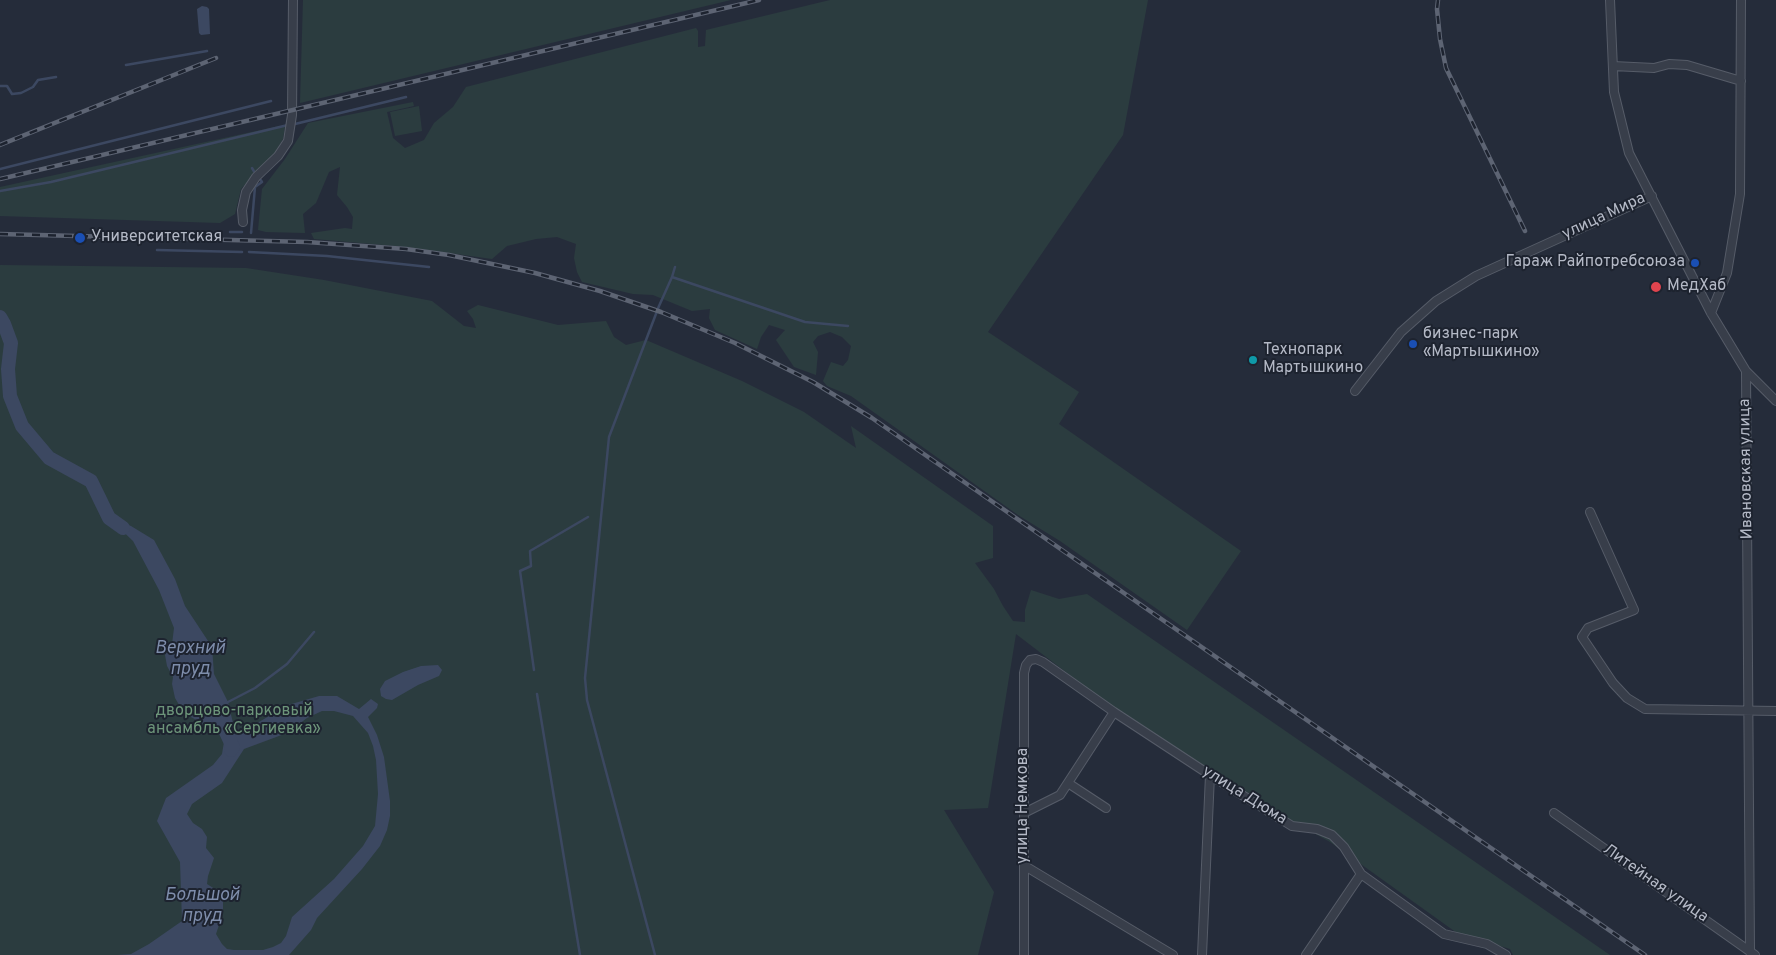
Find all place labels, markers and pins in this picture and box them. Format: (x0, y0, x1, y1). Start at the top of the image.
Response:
place label: Университетская (91, 228, 222, 248)
marker: Университетская (73, 231, 87, 245)
place label: Гараж Райпотребсоюза (1505, 253, 1685, 273)
marker: Гараж Райпотребсоюза (1689, 257, 1701, 269)
place label: МедХаб (1667, 277, 1726, 297)
marker: МедХаб (1649, 280, 1663, 294)
place label: бизнес-парк «Мартышкино» (1423, 325, 1540, 363)
marker: бизнес-парк «Мартышкино» (1407, 338, 1419, 350)
place label: Технопарк Мартышкино (1263, 341, 1363, 379)
marker: Технопарк Мартышкино (1247, 354, 1259, 366)

